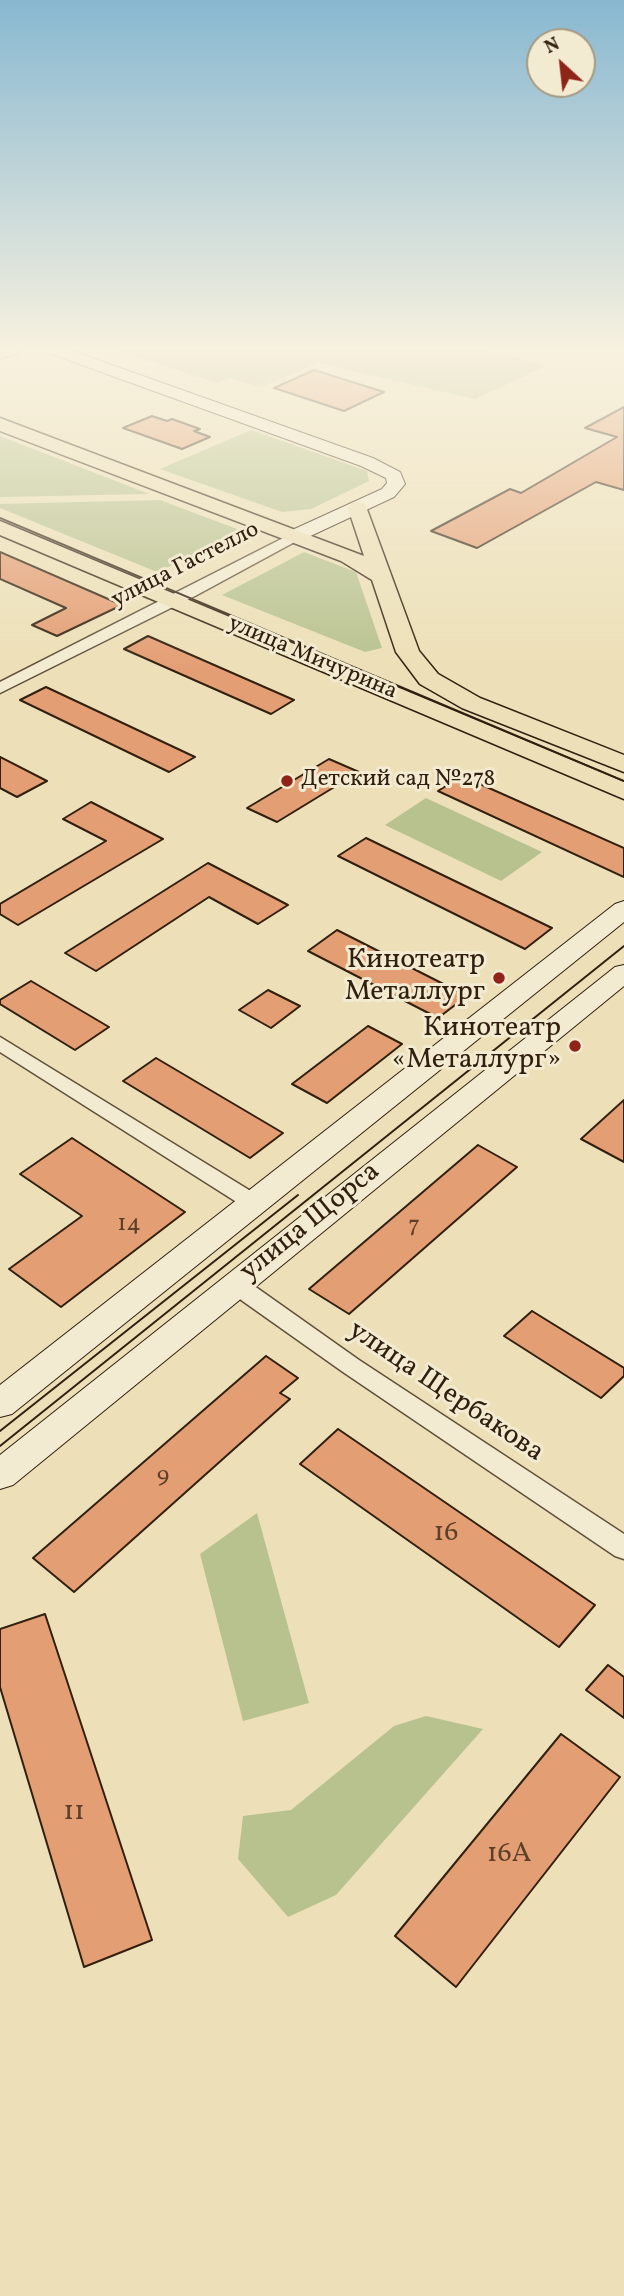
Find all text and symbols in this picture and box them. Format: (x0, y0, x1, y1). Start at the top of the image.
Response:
north arrow (526, 28, 596, 98)
text: N (540, 31, 564, 61)
street label: улица Гастелло (108, 517, 264, 615)
street label: улица Мичурина (223, 611, 401, 707)
place label: Детский сад №278 (301, 767, 495, 795)
marker: Детский сад №278 (279, 773, 295, 789)
place label: Кинотеатр Металлург (345, 945, 485, 1011)
marker: Кинотеатр Металлург (491, 970, 507, 986)
place label: Кинотеатр «Металлург» (392, 1013, 561, 1079)
marker: Кинотеатр «Металлург» (567, 1038, 583, 1054)
street label: улица Щорса (234, 1156, 388, 1290)
house number: 14 (117, 1212, 141, 1240)
house number: 7 (408, 1214, 420, 1242)
street label: улица Щербакова (341, 1315, 549, 1471)
house number: 9 (157, 1464, 169, 1492)
house number: 16 (433, 1518, 459, 1552)
house number: 11 (63, 1797, 85, 1831)
house number: 16А (487, 1839, 531, 1873)

